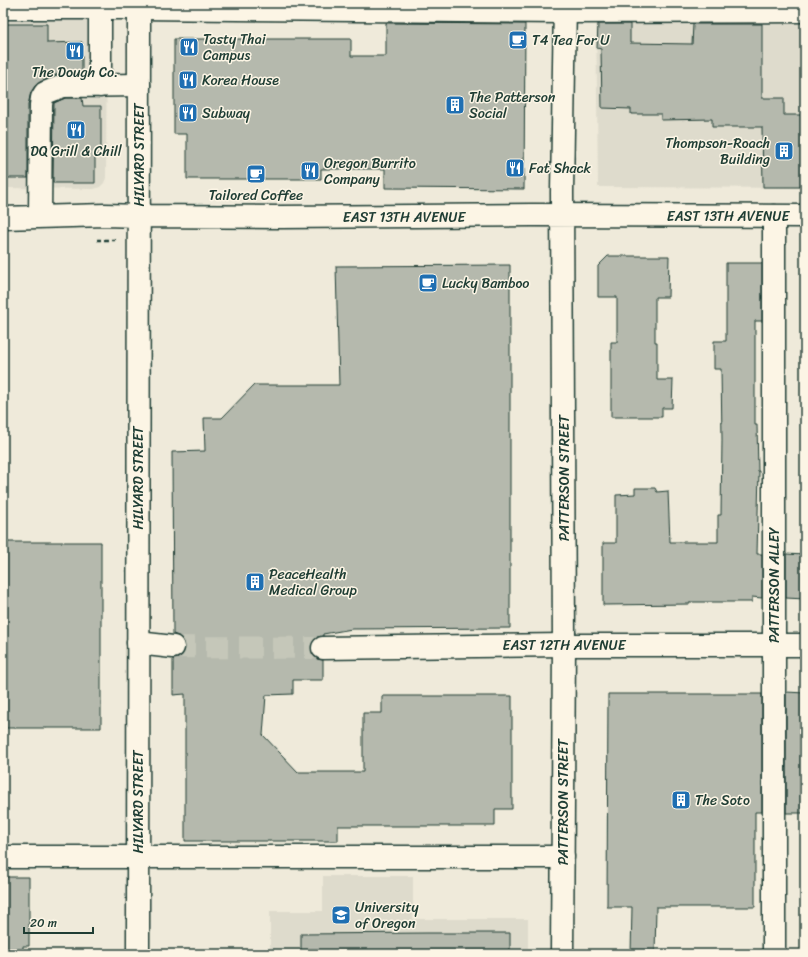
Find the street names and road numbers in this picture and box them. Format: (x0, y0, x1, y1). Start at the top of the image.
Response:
street label: HILYARD STREET (127, 102, 152, 207)
street label: EAST 13TH AVENUE (667, 204, 791, 229)
street label: EAST 13TH AVENUE (343, 205, 467, 230)
street label: PATTERSON STREET (552, 414, 577, 541)
street label: HILYARD STREET (126, 425, 151, 530)
street label: PATTERSON ALLEY (762, 527, 787, 643)
street label: EAST 12TH AVENUE (502, 633, 627, 658)
street label: PATTERSON STREET (551, 738, 576, 865)
street label: HILYARD STREET (126, 749, 151, 854)

